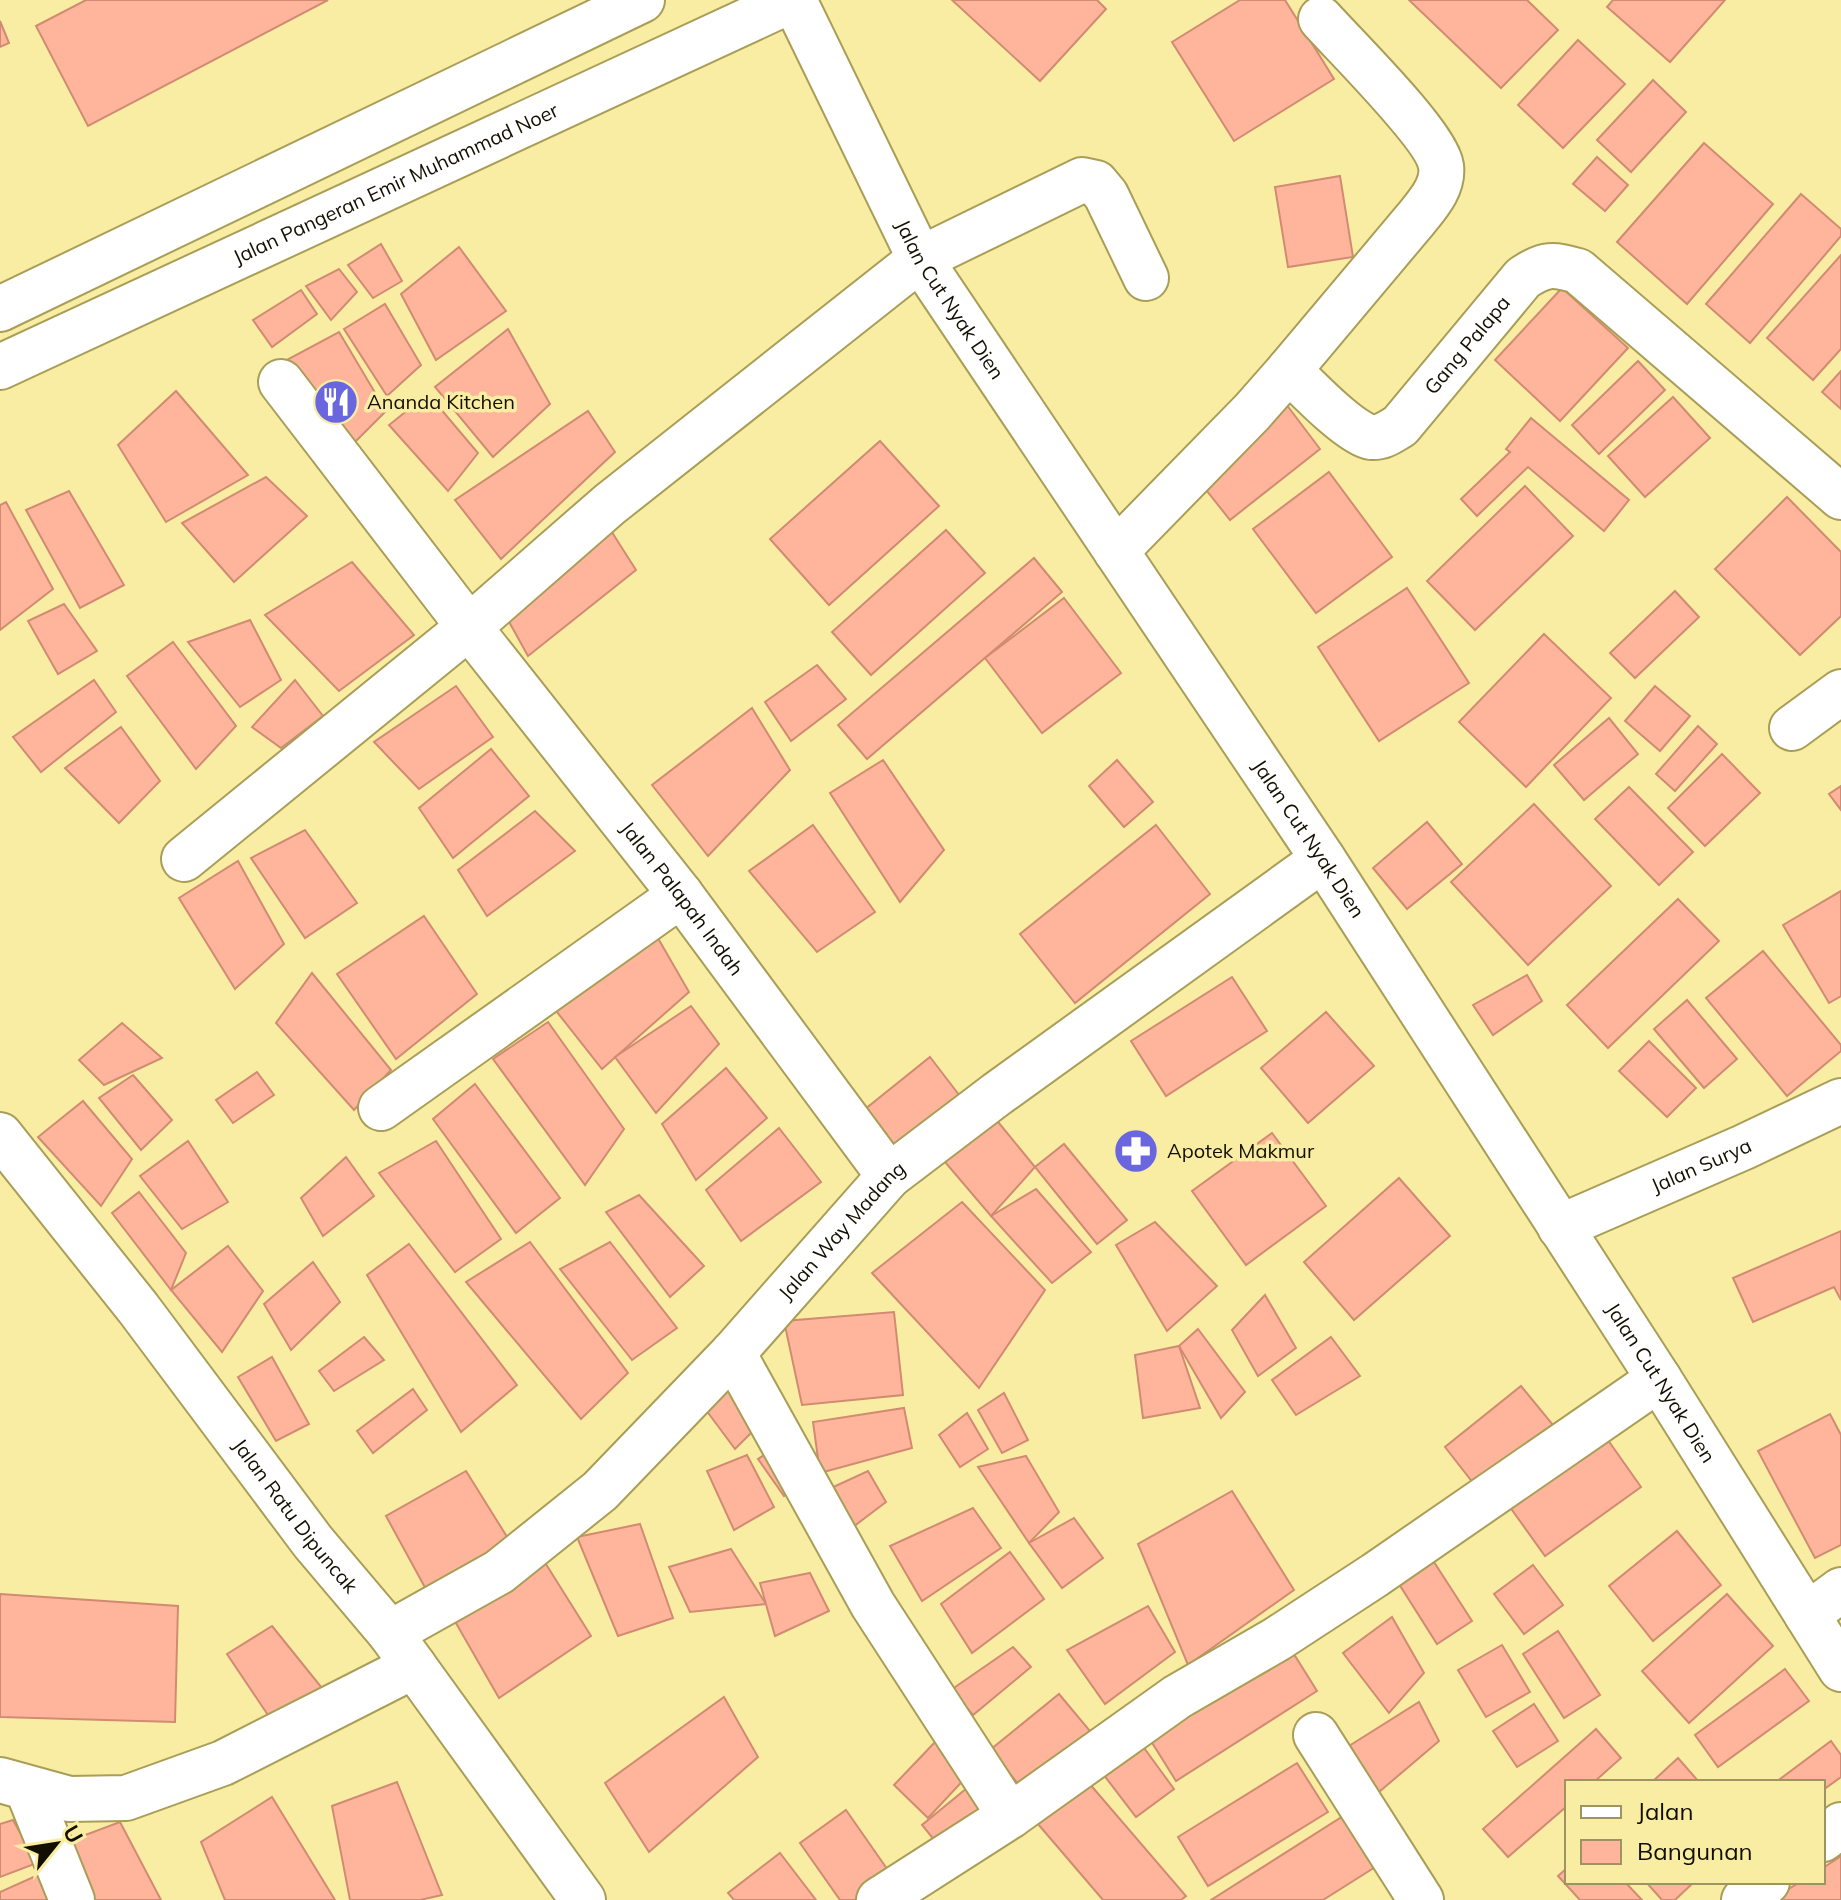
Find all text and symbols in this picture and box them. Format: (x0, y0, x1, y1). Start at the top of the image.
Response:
street label: Jalan Pangeran Emir Muhammad Noer (229, 97, 563, 269)
street label: Jalan Cut Nyak Dien (891, 215, 1010, 384)
street label: Gang Palapa (1419, 290, 1515, 399)
restaurant icon: Ananda Kitchen (312, 378, 360, 426)
place label: Ananda Kitchen (367, 389, 515, 414)
street label: Jalan Cut Nyak Dien (1248, 754, 1371, 922)
street label: Jalan Palapah Indah (616, 816, 749, 980)
pharmacy icon: Apotek Makmur (1112, 1127, 1160, 1175)
street label: Jalan Surya (1647, 1132, 1755, 1198)
place label: Apotek Makmur (1167, 1138, 1315, 1163)
street label: Jalan Way Madang (773, 1155, 910, 1305)
street label: Jalan Cut Nyak Dien (1601, 1298, 1721, 1467)
street label: Jalan Ratu Dipuncak (228, 1433, 364, 1598)
legend (1565, 1780, 1825, 1884)
text: Jalan (1637, 1796, 1693, 1826)
north arrow (16, 1804, 96, 1884)
text: U (57, 1820, 90, 1848)
text: Bangunan (1637, 1836, 1753, 1866)

